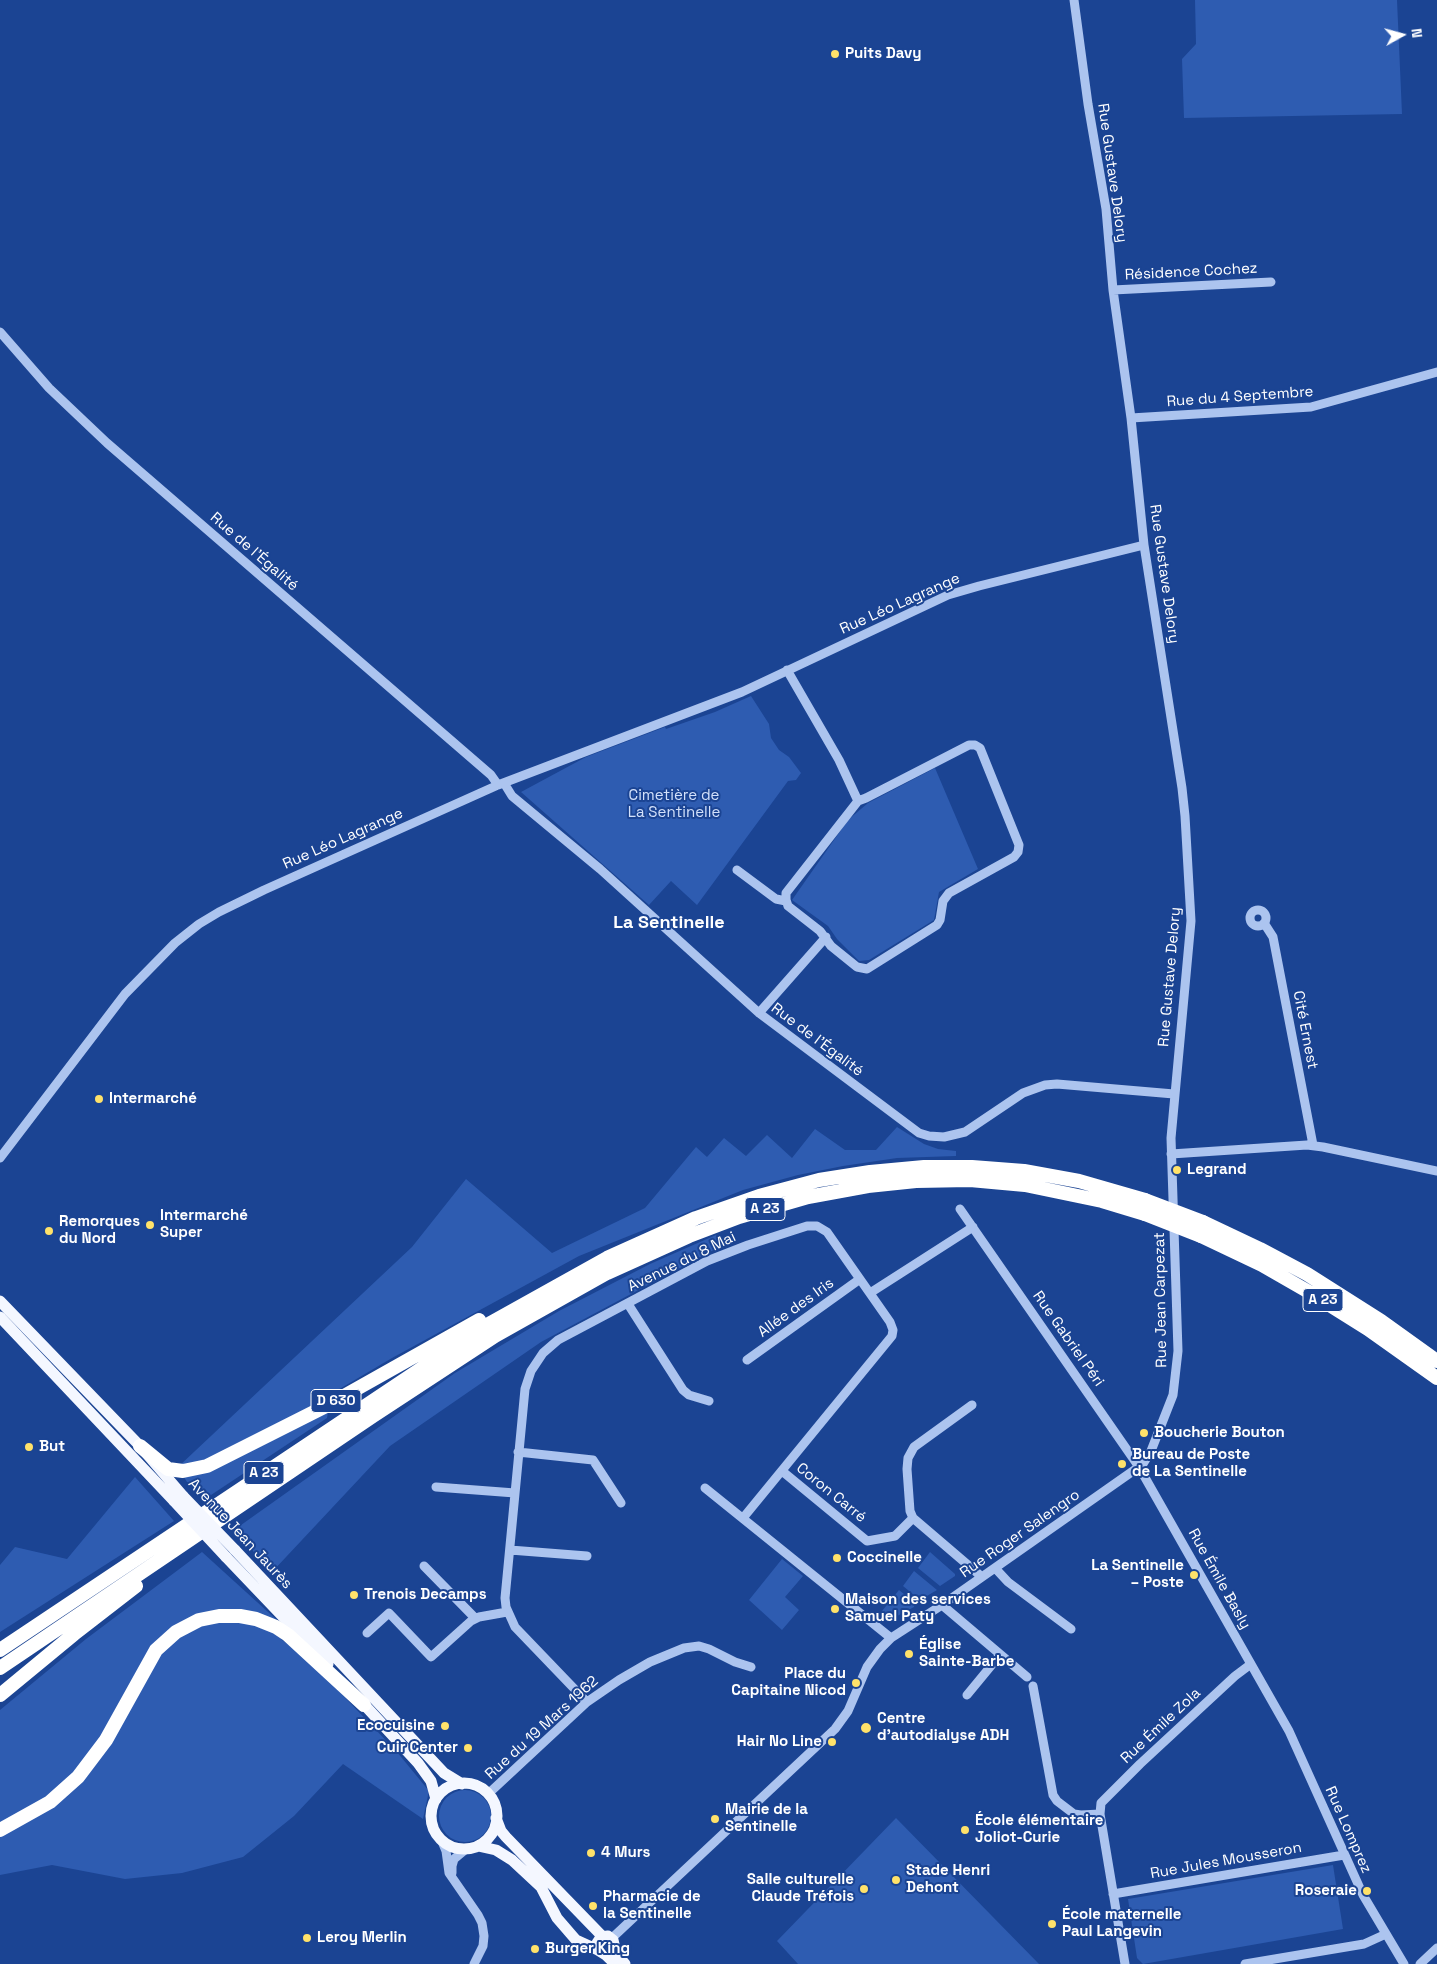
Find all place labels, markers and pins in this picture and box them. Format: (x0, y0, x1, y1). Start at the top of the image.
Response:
place label: Puits Davy (845, 45, 921, 63)
marker: Puits Davy (829, 48, 841, 60)
place label: Intermarché (109, 1090, 197, 1108)
marker: Intermarché (93, 1093, 105, 1105)
place label: Legrand (1187, 1161, 1247, 1179)
marker: Legrand (1171, 1164, 1183, 1176)
place label: Intermarché Super (160, 1207, 248, 1242)
place label: Remorques du Nord (59, 1213, 140, 1248)
marker: Intermarché Super (144, 1219, 156, 1231)
marker: Remorques du Nord (43, 1225, 55, 1237)
place label: Boucherie Bouton (1154, 1424, 1285, 1442)
marker: Boucherie Bouton (1138, 1427, 1150, 1439)
place label: But (39, 1438, 65, 1456)
marker: But (23, 1441, 35, 1453)
place label: Bureau de Poste de La Sentinelle (1132, 1446, 1250, 1481)
marker: Bureau de Poste de La Sentinelle (1116, 1458, 1128, 1470)
place label: Coccinelle (847, 1549, 922, 1567)
marker: Coccinelle (831, 1552, 843, 1564)
place label: La Sentinelle – Poste (1091, 1557, 1184, 1592)
marker: La Sentinelle – Poste (1188, 1569, 1200, 1581)
place label: Trenois Decamps (364, 1586, 487, 1604)
marker: Trenois Decamps (348, 1589, 360, 1601)
place label: Maison des services Samuel Paty (845, 1591, 991, 1626)
marker: Maison des services Samuel Paty (829, 1603, 841, 1615)
place label: Église Sainte-Barbe (919, 1636, 1014, 1671)
marker: Église Sainte-Barbe (903, 1648, 915, 1660)
place label: Place du Capitaine Nicod (731, 1665, 846, 1700)
marker: Place du Capitaine Nicod (850, 1677, 862, 1689)
place label: Centre d'autodialyse ADH (877, 1710, 1009, 1745)
place label: Ecocuisine (357, 1717, 435, 1735)
marker: Ecocuisine (439, 1720, 451, 1732)
marker: Centre d'autodialyse ADH (859, 1721, 873, 1735)
place label: Hair No Line (737, 1733, 822, 1751)
marker: Hair No Line (826, 1736, 838, 1748)
place label: Cuir Center (377, 1739, 458, 1757)
marker: Cuir Center (462, 1742, 474, 1754)
place label: Mairie de la Sentinelle (725, 1801, 808, 1836)
place label: École élémentaire Joliot-Curie (975, 1812, 1103, 1847)
marker: Mairie de la Sentinelle (709, 1813, 721, 1825)
marker: École élémentaire Joliot-Curie (959, 1824, 971, 1836)
place label: 4 Murs (601, 1844, 650, 1862)
marker: 4 Murs (585, 1847, 597, 1859)
place label: Stade Henri Dehont (906, 1862, 990, 1897)
place label: Salle culturelle Claude Tréfois (747, 1871, 854, 1906)
marker: Stade Henri Dehont (890, 1874, 902, 1886)
place label: Roseraie (1295, 1882, 1357, 1900)
marker: Salle culturelle Claude Tréfois (858, 1883, 870, 1895)
marker: Roseraie (1361, 1885, 1373, 1897)
place label: Pharmacie de la Sentinelle (603, 1888, 701, 1923)
marker: Pharmacie de la Sentinelle (587, 1900, 599, 1912)
place label: École maternelle Paul Langevin (1062, 1906, 1181, 1941)
marker: École maternelle Paul Langevin (1046, 1918, 1058, 1930)
place label: Leroy Merlin (317, 1929, 407, 1947)
marker: Leroy Merlin (301, 1932, 313, 1944)
place label: Burger King (545, 1940, 630, 1958)
marker: Burger King (529, 1943, 541, 1955)

